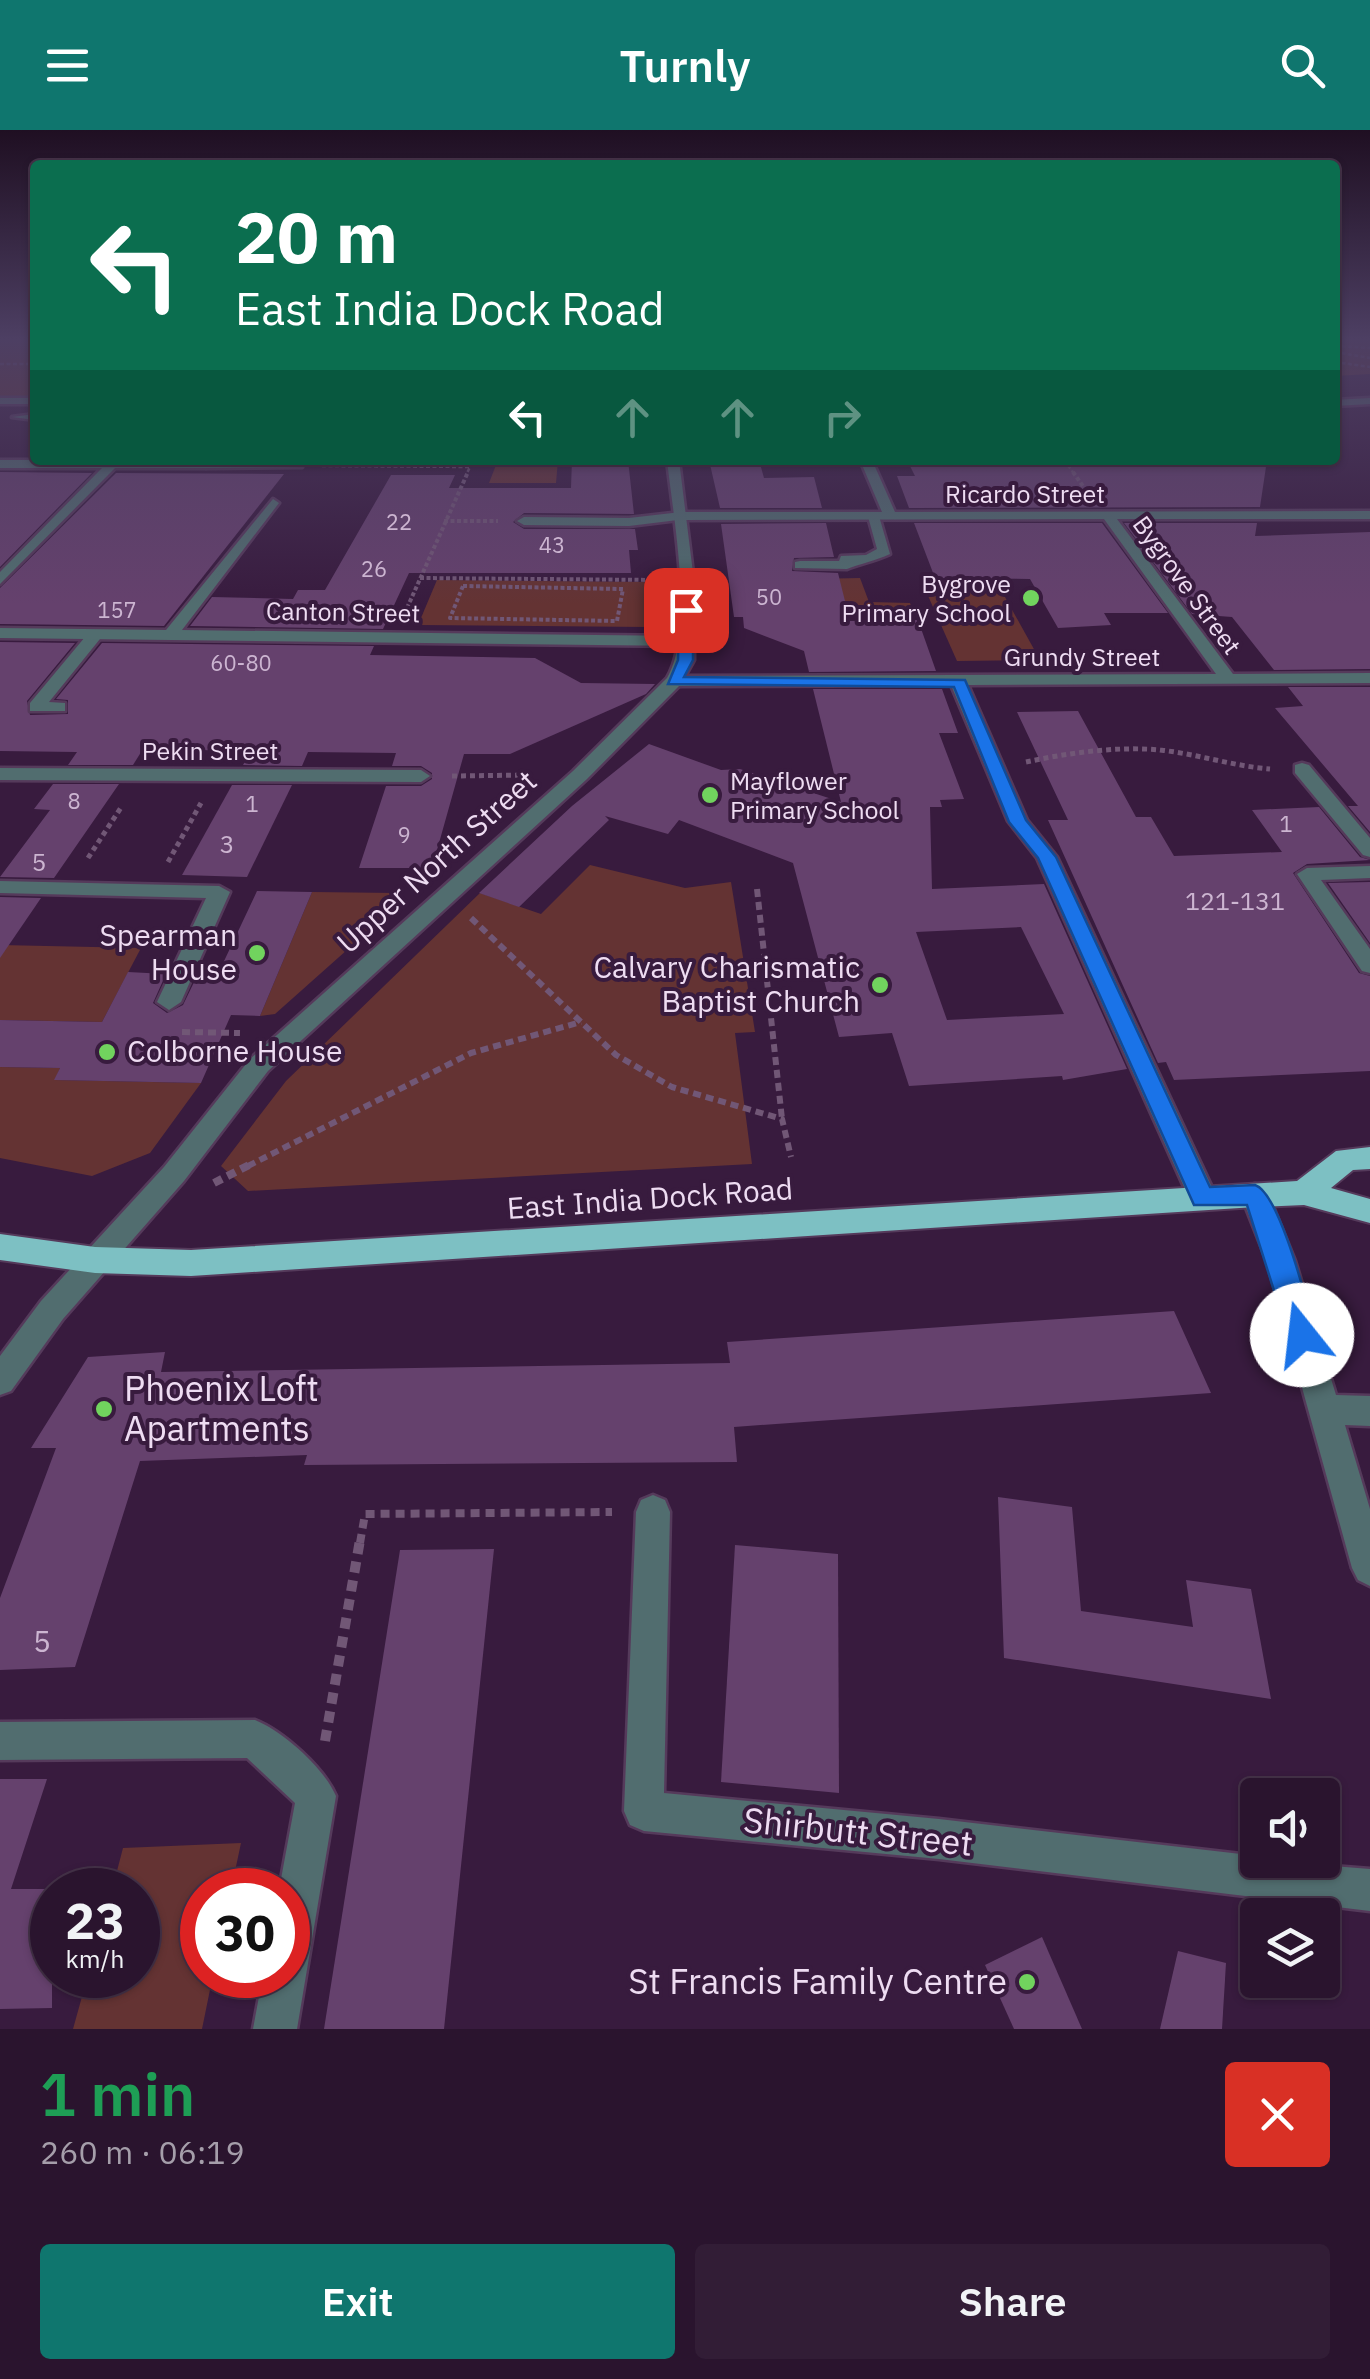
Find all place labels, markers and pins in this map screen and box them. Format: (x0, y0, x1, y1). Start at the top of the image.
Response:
place label: Bygrove Primary School (842, 567, 1011, 629)
pin (644, 568, 729, 653)
marker: Bygrove Primary School (1020, 587, 1042, 609)
place label: Mayflower Primary School (730, 764, 900, 826)
marker: Mayflower Primary School (699, 784, 721, 806)
place label: Spearman House (99, 915, 237, 988)
marker: Spearman House (246, 942, 268, 964)
place label: Calvary Charismatic Baptist Church (593, 947, 860, 1020)
marker: Calvary Charismatic Baptist Church (869, 974, 891, 996)
place label: Colborne House (127, 1031, 343, 1070)
marker: Colborne House (96, 1041, 118, 1063)
place label: Phoenix Loft Apartments (124, 1365, 319, 1451)
marker: Phoenix Loft Apartments (93, 1398, 115, 1420)
place label: St Francis Family Centre (628, 1958, 1007, 2004)
marker: St Francis Family Centre (1016, 1971, 1038, 1993)

